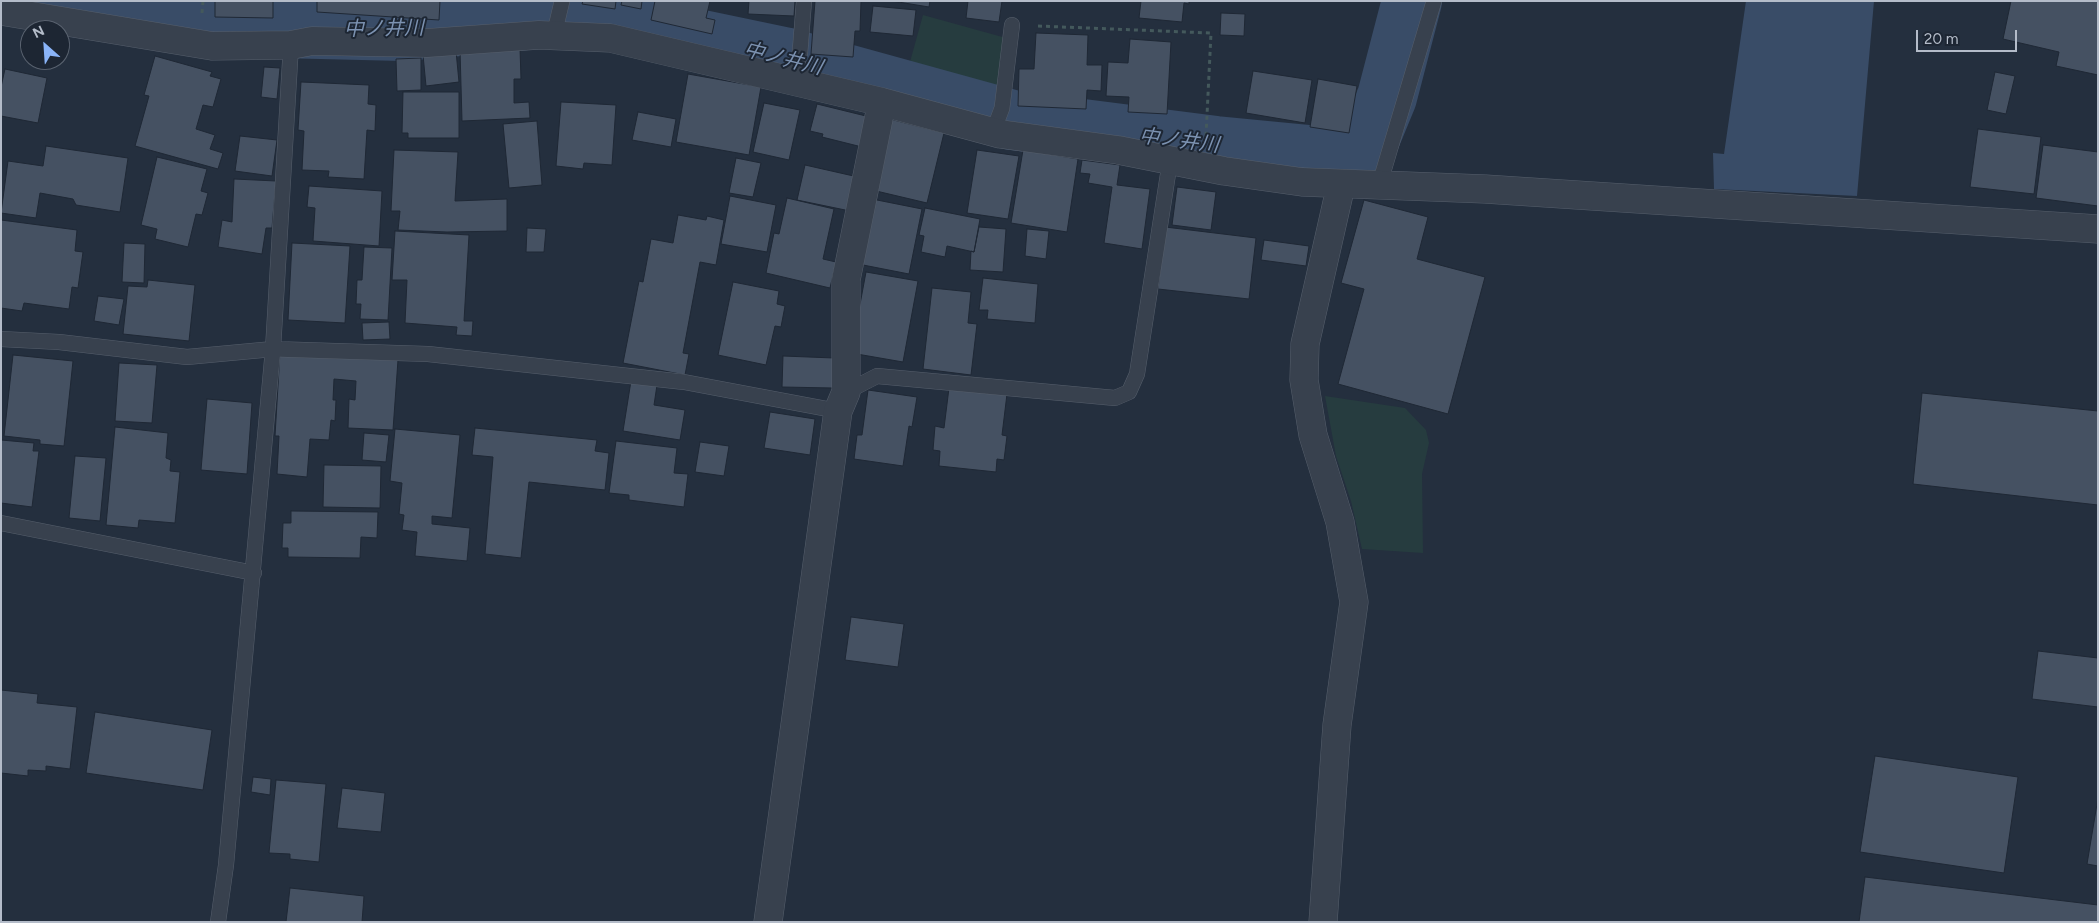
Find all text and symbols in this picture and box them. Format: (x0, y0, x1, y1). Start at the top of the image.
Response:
water label: 中ノ井川 (344, 16, 424, 42)
north arrow (20, 20, 70, 70)
scale bar (1919, 20, 2020, 52)
text: N (30, 22, 47, 42)
text: 20 m (1924, 30, 1958, 48)
water label: 中ノ井川 (741, 38, 825, 80)
water label: 中ノ井川 (1138, 124, 1220, 158)

